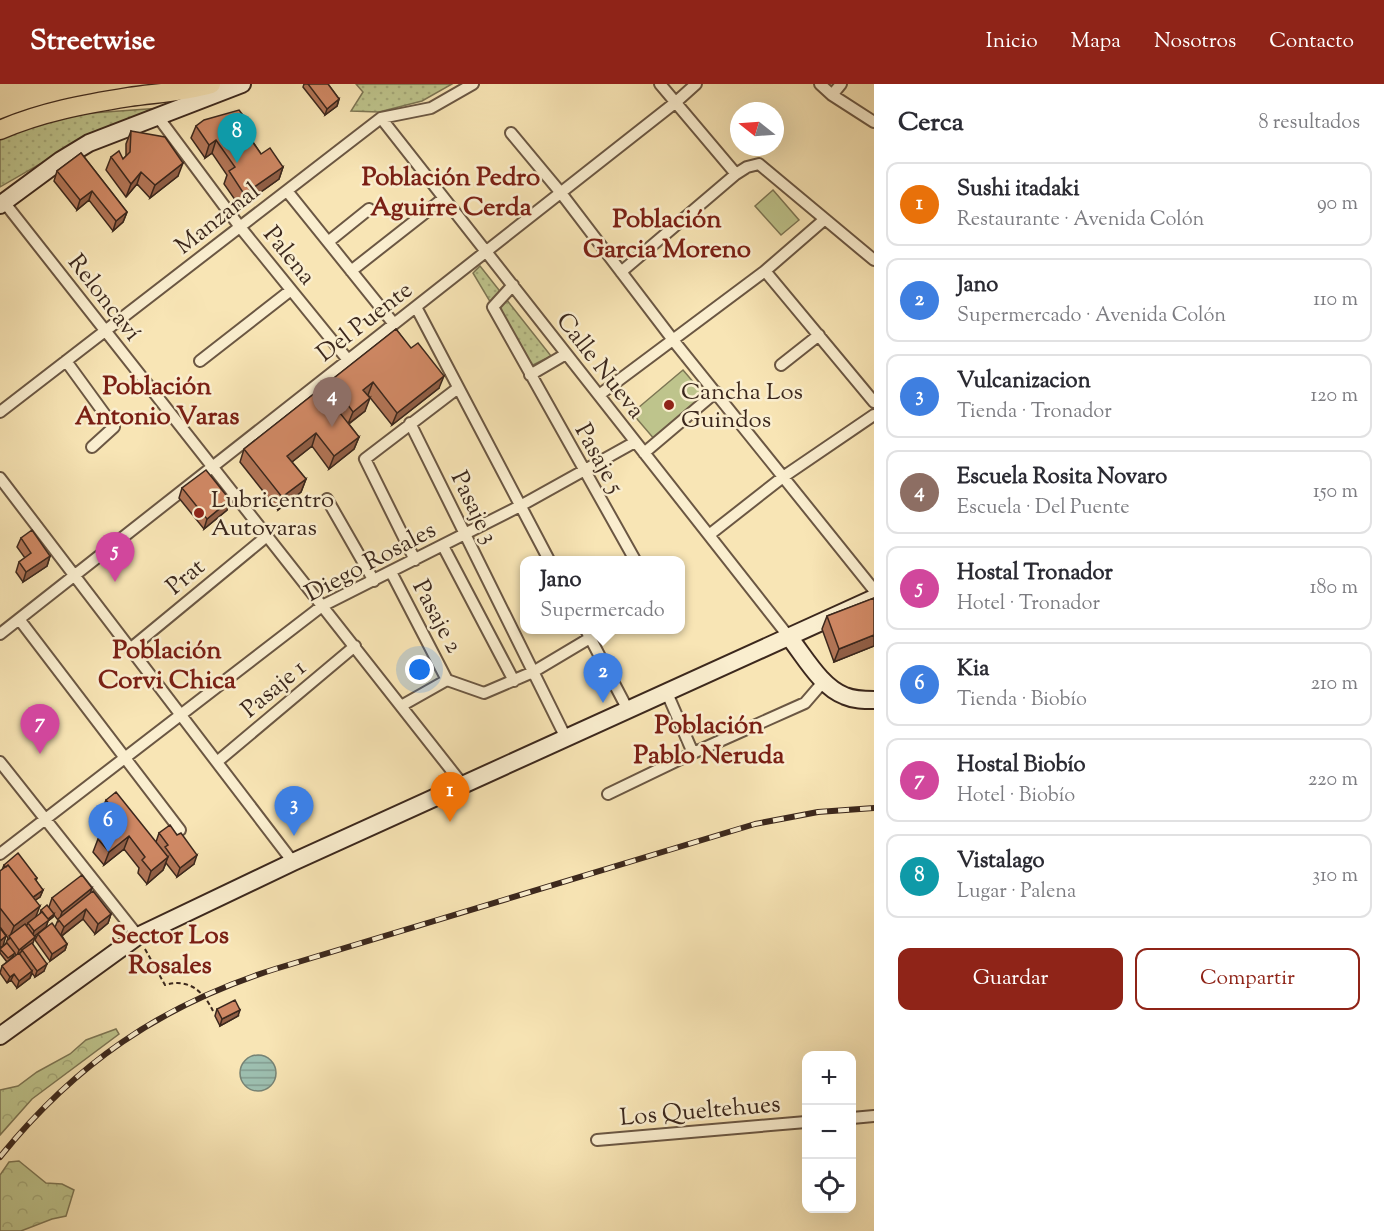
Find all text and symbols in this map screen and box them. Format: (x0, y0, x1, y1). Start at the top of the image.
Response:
text: Streetwise (30, 22, 155, 62)
text: Inicio (986, 27, 1038, 57)
text: Mapa (1071, 27, 1121, 57)
text: Nosotros (1154, 27, 1236, 57)
text: Contacto (1269, 27, 1354, 57)
north arrow (730, 102, 784, 156)
text: Cerca (898, 105, 964, 142)
text: 8 resultados (1258, 109, 1360, 138)
pin: 8 (218, 113, 256, 163)
district label: Población Pedro Aguirre Cerda (362, 160, 540, 227)
text: Sushi itadaki (957, 174, 1080, 206)
street label: Manzanal (169, 175, 268, 264)
text: 1 (916, 190, 923, 219)
text: 90 m (1317, 190, 1358, 219)
district label: Población Garcia Moreno (583, 202, 751, 269)
text: Restaurante · Avenida Colón (957, 206, 1204, 235)
street label: Palena (254, 219, 323, 293)
street label: Reloncaví (59, 248, 148, 349)
text: Jano (957, 270, 998, 302)
street label: Del Puente (310, 274, 420, 371)
text: 2 (915, 286, 924, 315)
text: 110 m (1313, 286, 1358, 315)
text: Supermercado · Avenida Colón (957, 302, 1226, 331)
street label: Calle Nueva (547, 306, 652, 427)
text: Vulcanizacion (957, 366, 1091, 398)
district label: Población Antonio Varas (75, 369, 239, 436)
place label: Cancha Los Guindos (681, 376, 803, 438)
pin: 4 (312, 378, 352, 427)
text: 3 (915, 382, 924, 411)
text: 120 m (1310, 382, 1358, 411)
marker: Cancha Los Guindos (662, 398, 676, 412)
text: Tienda · Tronador (957, 398, 1112, 427)
street label: Pasaje 5 (565, 418, 631, 500)
text: Escuela Rosita Novaro (957, 462, 1167, 494)
street label: Pasaje 3 (441, 466, 505, 550)
text: 4 (914, 478, 925, 507)
text: 150 m (1313, 478, 1358, 507)
place label: Lubricentro Autovaras (211, 484, 334, 546)
text: Escuela · Del Puente (957, 494, 1130, 523)
marker: Lubricentro Autovaras (192, 506, 206, 520)
street label: Diego Rosales (299, 514, 442, 612)
pin: 5 (96, 532, 134, 582)
street label: Prat (160, 551, 213, 604)
popup (520, 556, 685, 634)
text: Hostal Tronador (957, 558, 1113, 590)
text: Jano (540, 565, 582, 597)
street label: Pasaje 2 (403, 574, 470, 660)
text: 5 (916, 574, 923, 603)
text: 180 m (1310, 574, 1358, 603)
text: Hotel · Tronador (957, 590, 1100, 619)
text: Supermercado (540, 597, 665, 626)
district label: Población Corvi Chica (98, 633, 236, 700)
street label: Pasaje 1 (234, 652, 314, 727)
pin: 2 (584, 654, 622, 703)
text: Kia (957, 654, 989, 686)
your location (405, 655, 434, 684)
text: 6 (915, 670, 924, 699)
text: 210 m (1311, 670, 1358, 699)
text: Tienda · Biobío (957, 686, 1087, 715)
pin: 7 (20, 704, 60, 754)
district label: Población Pablo Neruda (634, 708, 784, 775)
text: Hostal Biobío (957, 750, 1086, 782)
text: 7 (914, 766, 925, 795)
text: 220 m (1308, 766, 1358, 795)
pin: 1 (430, 772, 470, 822)
text: Hotel · Biobío (957, 782, 1075, 811)
pin: 3 (274, 786, 314, 836)
pin: 6 (88, 802, 128, 852)
text: Vistalago (957, 846, 1045, 878)
text: 8 (915, 862, 925, 891)
text: 310 m (1312, 862, 1358, 891)
text: Lugar · Palena (957, 878, 1076, 907)
district label: Sector Los Rosales (111, 918, 229, 985)
button: Guardar (898, 948, 1123, 1010)
button: Compartir (1135, 948, 1360, 1010)
map controls (802, 1051, 856, 1213)
button: + (802, 1051, 856, 1105)
street label: Los Queltehues (618, 1088, 782, 1136)
button: − (802, 1105, 856, 1159)
button: locate (802, 1159, 856, 1213)

